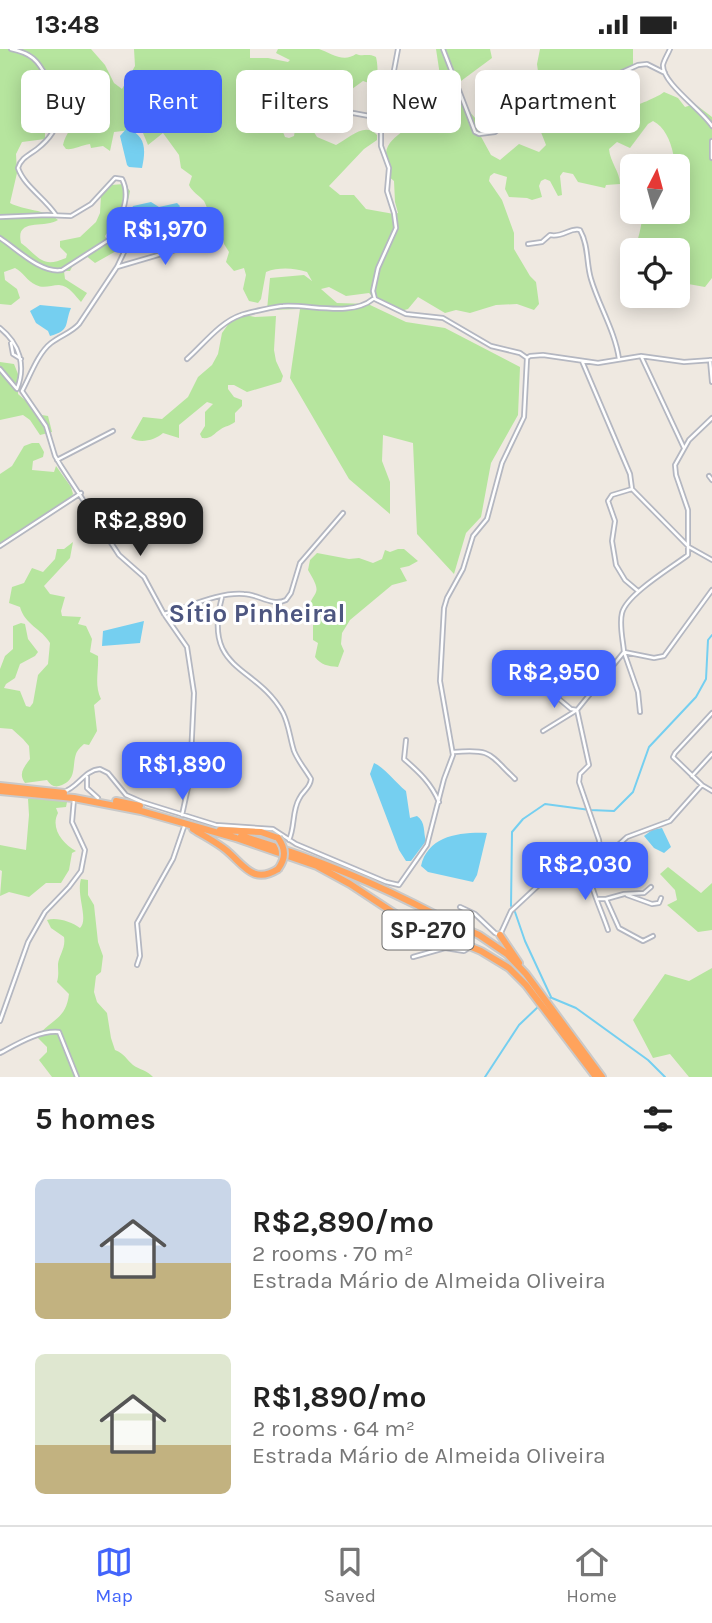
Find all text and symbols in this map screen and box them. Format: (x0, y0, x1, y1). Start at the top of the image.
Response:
text: 13:48 (35, 9, 100, 40)
chip: Buy (21, 70, 110, 133)
chip: Rent (124, 70, 222, 133)
chip: Filters (236, 70, 353, 133)
chip: New (367, 70, 461, 133)
chip: Apartment (475, 70, 640, 133)
north arrow (620, 154, 690, 224)
map controls (620, 154, 690, 308)
pin: R$1,970 (100, 207, 230, 267)
text: R$1,970 (123, 216, 207, 243)
button: locate (620, 238, 690, 308)
pin: R$2,890 (75, 498, 205, 558)
text: R$2,890 (93, 507, 187, 534)
district label: Sítio Pinheiral (169, 598, 345, 629)
pin: R$2,950 (489, 651, 619, 710)
text: R$2,950 (508, 659, 600, 686)
pin: R$1,890 (117, 743, 247, 802)
text: R$1,890 (138, 751, 226, 778)
pin: R$2,030 (520, 843, 650, 902)
text: R$2,030 (538, 851, 632, 878)
road number: SP-270 (382, 911, 474, 949)
icon: filters (639, 1100, 677, 1138)
text: 5 homes (35, 1101, 156, 1137)
text: R$2,890/mo (252, 1204, 434, 1240)
icon: home (91, 1207, 175, 1291)
text: 2 rooms · 70 m² (252, 1240, 414, 1267)
text: Estrada Mário de Almeida Oliveira (252, 1267, 606, 1294)
text: R$1,890/mo (252, 1379, 427, 1415)
icon: home (91, 1382, 175, 1466)
text: 2 rooms · 64 m² (252, 1415, 415, 1442)
text: Estrada Mário de Almeida Oliveira (252, 1442, 606, 1469)
tab: Map (95, 1543, 133, 1607)
tab: Saved (323, 1543, 376, 1607)
tab: Home (566, 1543, 617, 1607)

